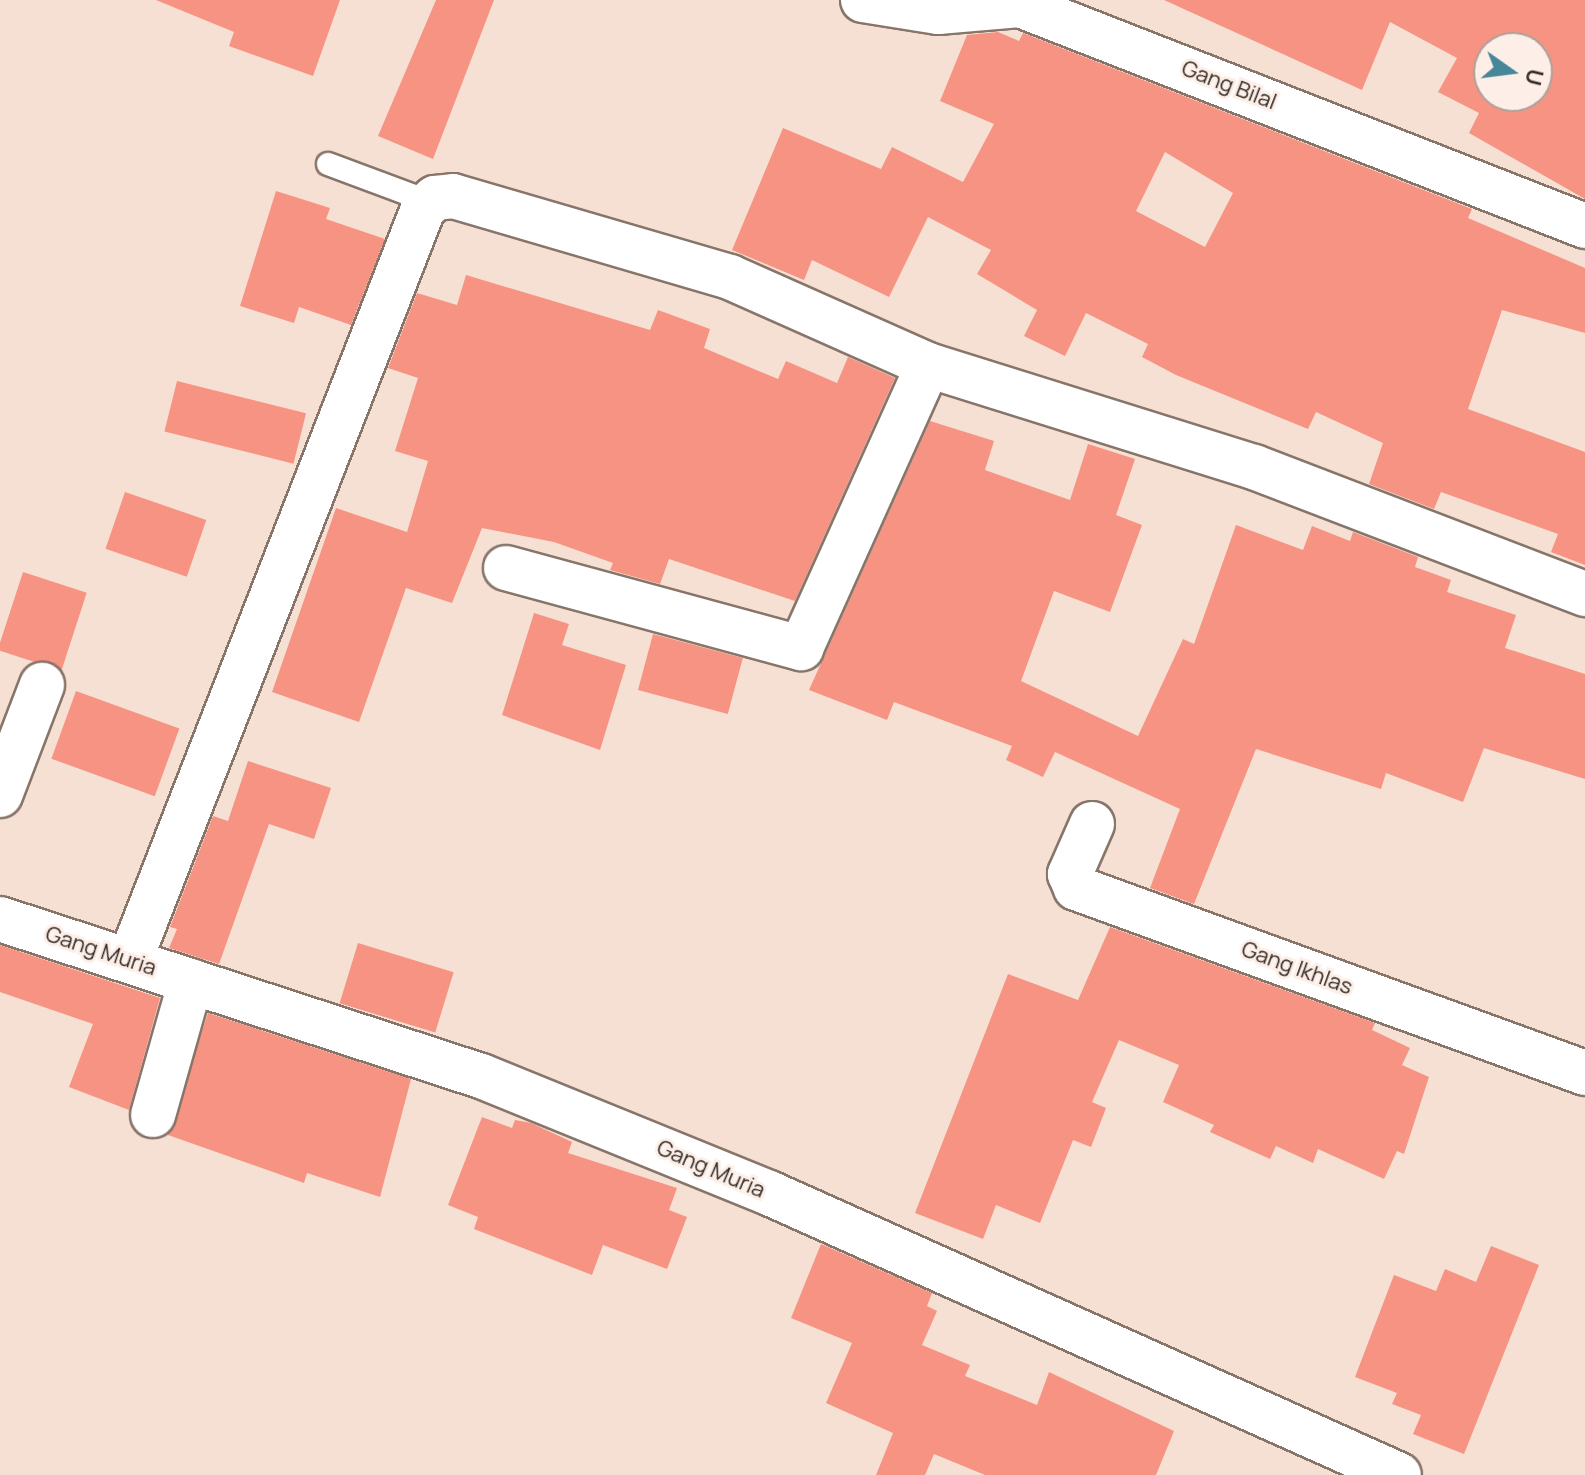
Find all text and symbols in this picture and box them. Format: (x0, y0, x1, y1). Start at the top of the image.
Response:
north arrow (1473, 32, 1553, 112)
street label: Gang Bilal (1178, 55, 1280, 115)
text: U (1518, 66, 1551, 89)
street label: Gang Muria (42, 921, 160, 981)
street label: Gang Ikhlas (1238, 936, 1356, 1000)
street label: Gang Muria (653, 1134, 769, 1204)

